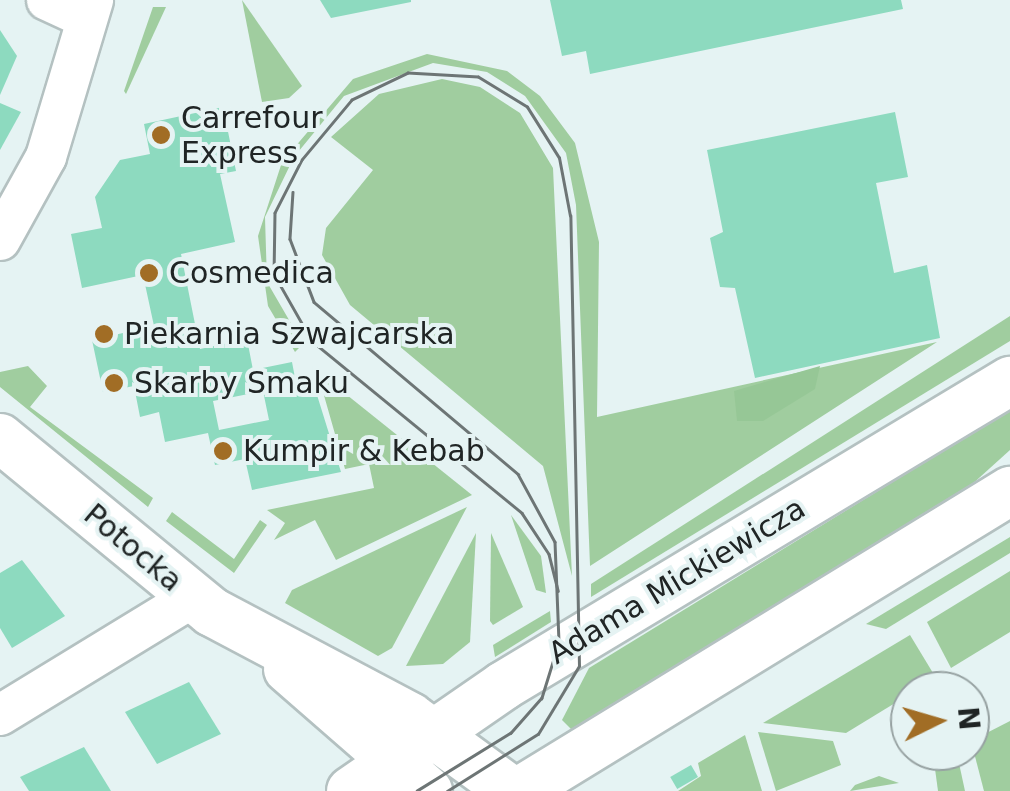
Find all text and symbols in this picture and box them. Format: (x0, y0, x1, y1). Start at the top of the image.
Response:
place label: Carrefour Express (181, 100, 323, 170)
marker: Carrefour Express (150, 124, 172, 146)
place label: Cosmedica (169, 255, 334, 291)
marker: Cosmedica (138, 262, 160, 284)
place label: Piekarnia Szwajcarska (124, 316, 455, 352)
marker: Piekarnia Szwajcarska (93, 323, 115, 345)
place label: Skarby Smaku (134, 365, 349, 401)
marker: Skarby Smaku (103, 372, 125, 394)
place label: Kumpir & Kebab (243, 433, 485, 469)
marker: Kumpir & Kebab (212, 440, 234, 462)
street label: Adama Mickiewicza (542, 490, 812, 672)
street label: Potocka (77, 497, 189, 599)
north arrow (890, 671, 990, 771)
text: N (951, 705, 986, 732)

